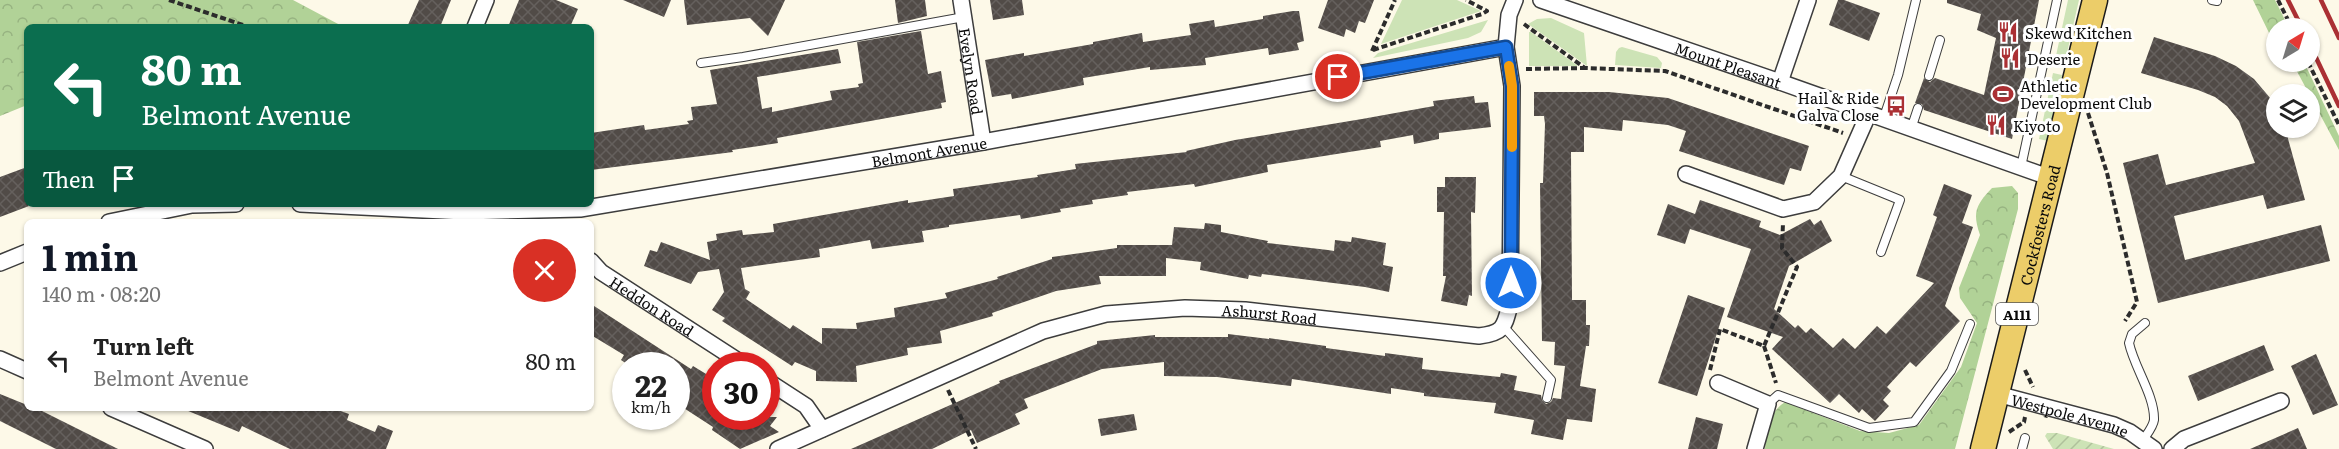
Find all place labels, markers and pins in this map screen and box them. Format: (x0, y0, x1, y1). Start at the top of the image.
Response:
restaurant icon: Skewd Kitchen (1996, 20, 2020, 44)
place label: Skewd Kitchen (2025, 21, 2132, 44)
restaurant icon: Deserie (1998, 46, 2022, 70)
place label: Deserie (2027, 47, 2081, 70)
pin (1312, 51, 1363, 102)
place label: Athletic Development Club (2020, 74, 2152, 114)
sports icon: Athletic Development Club (1991, 82, 2015, 106)
place label: Hail & Ride Galva Close (1797, 86, 1879, 126)
bus stop icon: Hail & Ride Galva Close (1884, 94, 1908, 118)
restaurant icon: Kiyoto (1984, 113, 2008, 137)
place label: Kiyoto (2013, 114, 2061, 137)

